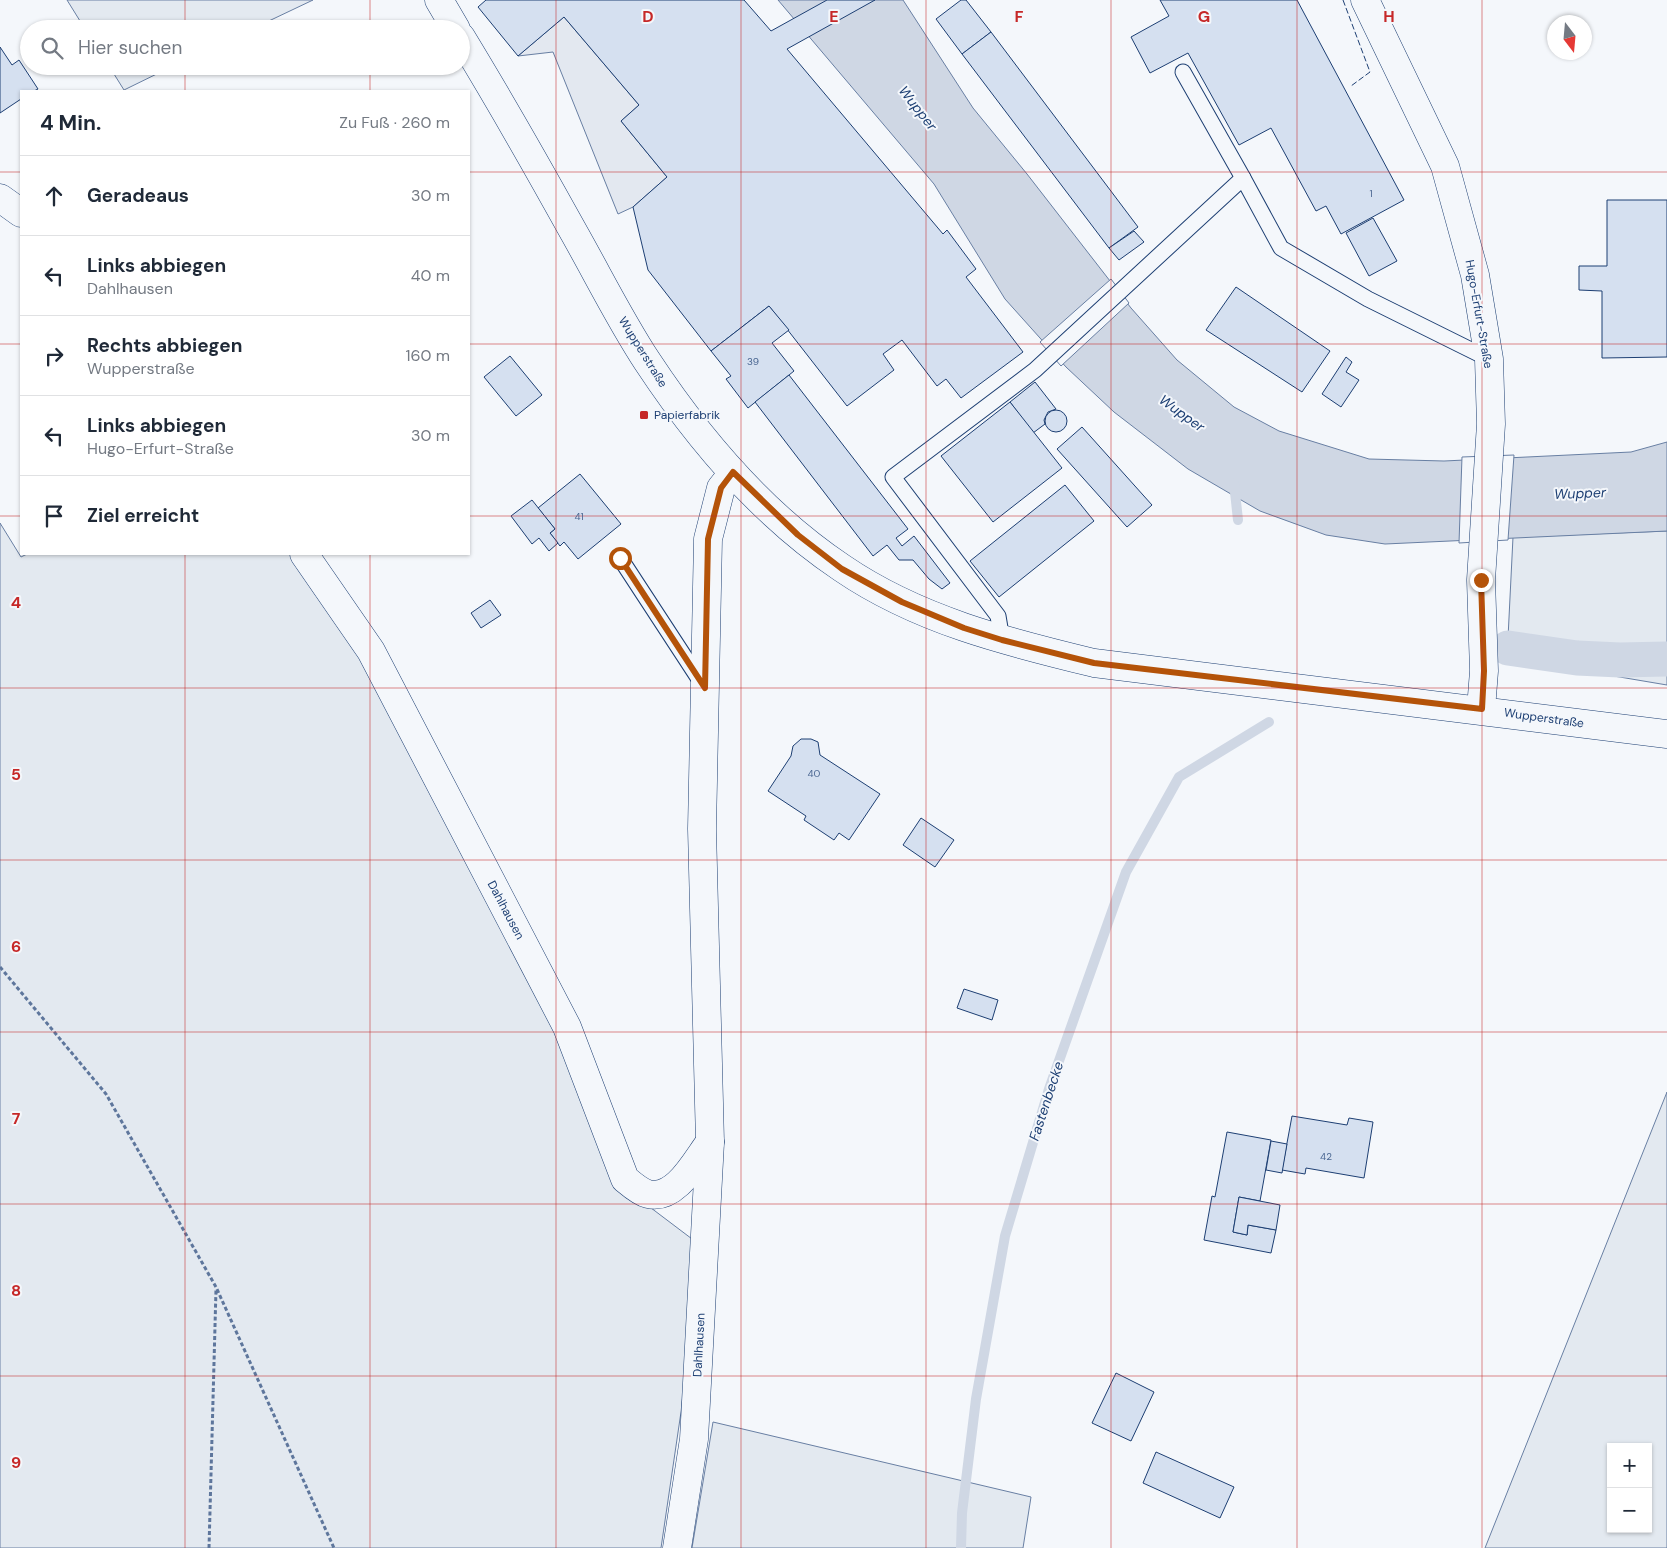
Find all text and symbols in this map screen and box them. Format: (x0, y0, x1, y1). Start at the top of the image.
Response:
text: D (642, 6, 654, 27)
text: E (829, 6, 839, 27)
text: F (1015, 6, 1024, 27)
text: G (1198, 6, 1210, 27)
text: H (1383, 6, 1395, 27)
north arrow (1547, 15, 1592, 60)
search box (20, 20, 470, 75)
icon: search (38, 34, 66, 62)
text: Hier suchen (78, 35, 182, 60)
water label: Wupper (895, 82, 942, 135)
text: 4 Min. (40, 109, 101, 137)
text: Zu Fuß · 260 m (339, 112, 450, 133)
icon: ahead (40, 182, 68, 210)
text: Geradeaus (87, 183, 189, 208)
text: 30 m (411, 185, 450, 206)
house number: 1 (1369, 187, 1373, 200)
text: Links abbiegen (87, 253, 226, 278)
street label: Hugo-Erfurt-Straße (1462, 258, 1496, 370)
icon: left (40, 262, 68, 290)
text: 40 m (411, 265, 450, 286)
text: Dahlhausen (87, 278, 173, 299)
street label: Wupperstraße (615, 314, 671, 391)
text: Rechts abbiegen (87, 333, 242, 358)
icon: right (40, 342, 68, 370)
text: 160 m (406, 345, 450, 366)
house number: 39 (747, 355, 759, 368)
text: Wupperstraße (87, 358, 195, 379)
water label: Wupper (1156, 390, 1209, 436)
place label: Papierfabrik (654, 407, 720, 423)
marker: Papierfabrik (638, 409, 650, 421)
text: Links abbiegen (87, 413, 226, 438)
icon: left (40, 422, 68, 450)
text: 30 m (411, 425, 450, 446)
text: Hugo-Erfurt-Straße (87, 438, 234, 459)
water label: Wupper (1554, 483, 1607, 503)
icon: arrive (40, 502, 68, 530)
text: Ziel erreicht (87, 503, 199, 528)
house number: 41 (574, 510, 584, 523)
route start (609, 547, 632, 570)
route end (1470, 569, 1493, 592)
text: 4 (11, 592, 21, 613)
street label: Wupperstraße (1503, 704, 1585, 732)
text: 5 (11, 764, 21, 785)
house number: 40 (808, 767, 821, 780)
street label: Dahlhausen (484, 878, 528, 942)
text: 6 (11, 936, 21, 957)
water label: Fastenbecke (1025, 1059, 1067, 1143)
text: 7 (12, 1108, 21, 1129)
house number: 42 (1320, 1150, 1332, 1163)
text: 8 (11, 1280, 21, 1301)
street label: Dahlhausen (689, 1312, 709, 1378)
map controls (1607, 1443, 1652, 1533)
button: + (1607, 1443, 1652, 1488)
text: 9 (11, 1452, 21, 1473)
button: − (1607, 1488, 1652, 1533)

